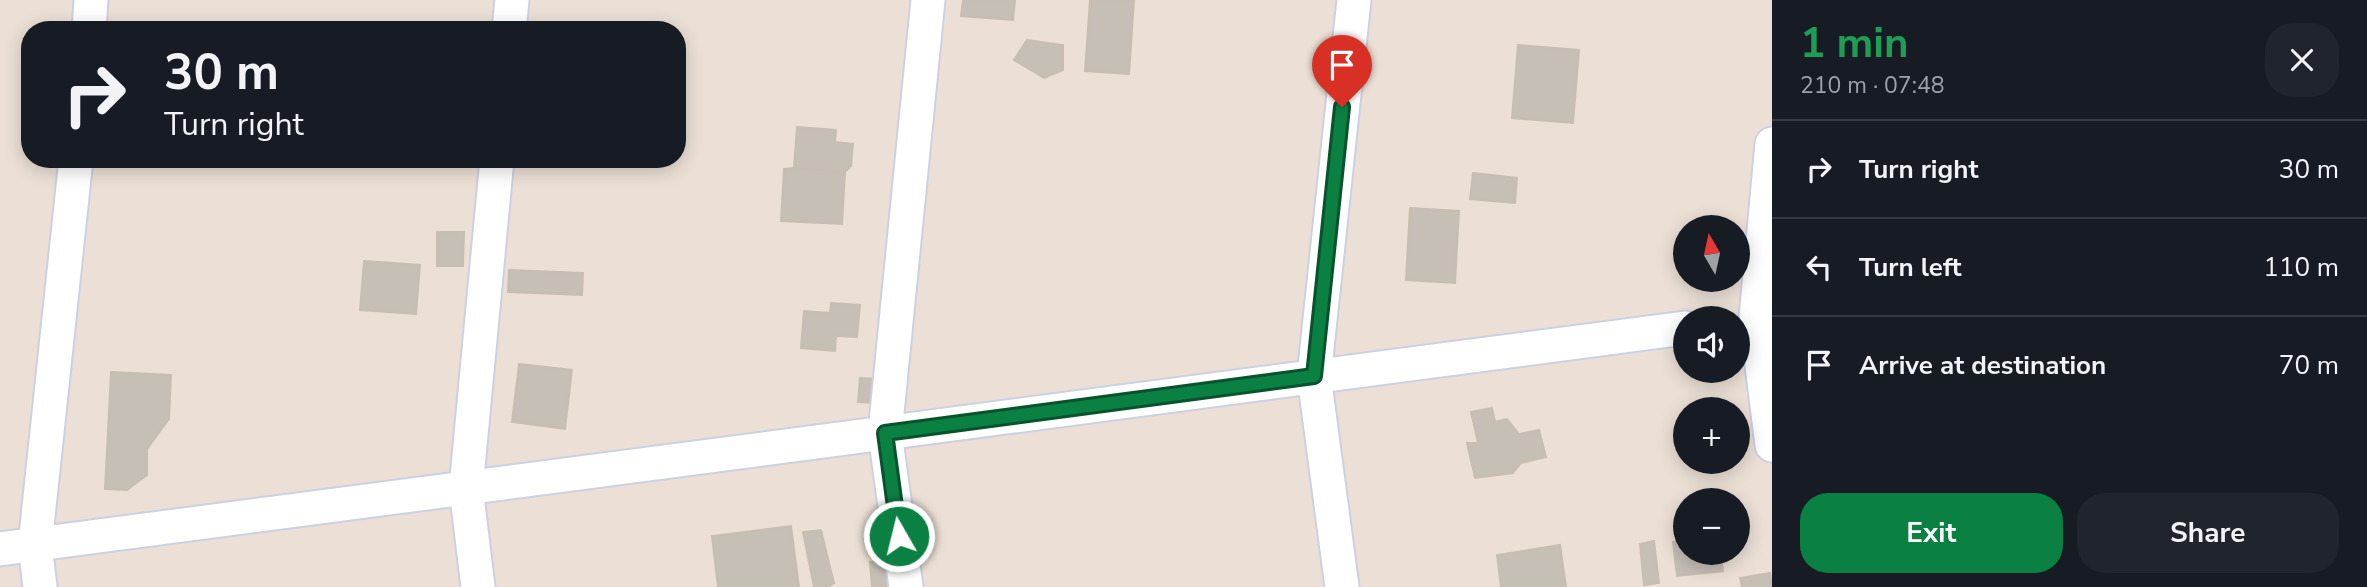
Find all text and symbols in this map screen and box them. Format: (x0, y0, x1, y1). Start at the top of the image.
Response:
text: 1 min (1800, 15, 1909, 72)
button: close (2265, 23, 2339, 97)
pin (1312, 35, 1372, 107)
text: 30 m (164, 39, 279, 106)
icon: arrive (1323, 46, 1361, 84)
icon: right (49, 49, 140, 140)
text: 210 m · 07:48 (1800, 70, 1945, 101)
text: Turn right (164, 103, 304, 146)
icon: right (1800, 150, 1838, 188)
text: Turn right (1859, 152, 1978, 187)
text: 30 m (2279, 152, 2339, 187)
north arrow (1673, 215, 1750, 292)
map controls (1673, 215, 1750, 565)
icon: left (1800, 248, 1838, 286)
text: Turn left (1859, 250, 1962, 285)
text: 110 m (2263, 250, 2339, 285)
button: sound (1673, 306, 1750, 383)
icon: arrive (1800, 346, 1838, 384)
text: Arrive at destination (1859, 348, 2106, 383)
text: 70 m (2279, 348, 2339, 383)
button: + (1673, 397, 1750, 474)
button: − (1673, 488, 1750, 565)
button: Exit (1800, 493, 2063, 573)
button: Share (2077, 493, 2339, 573)
position arrow (862, 499, 936, 573)

